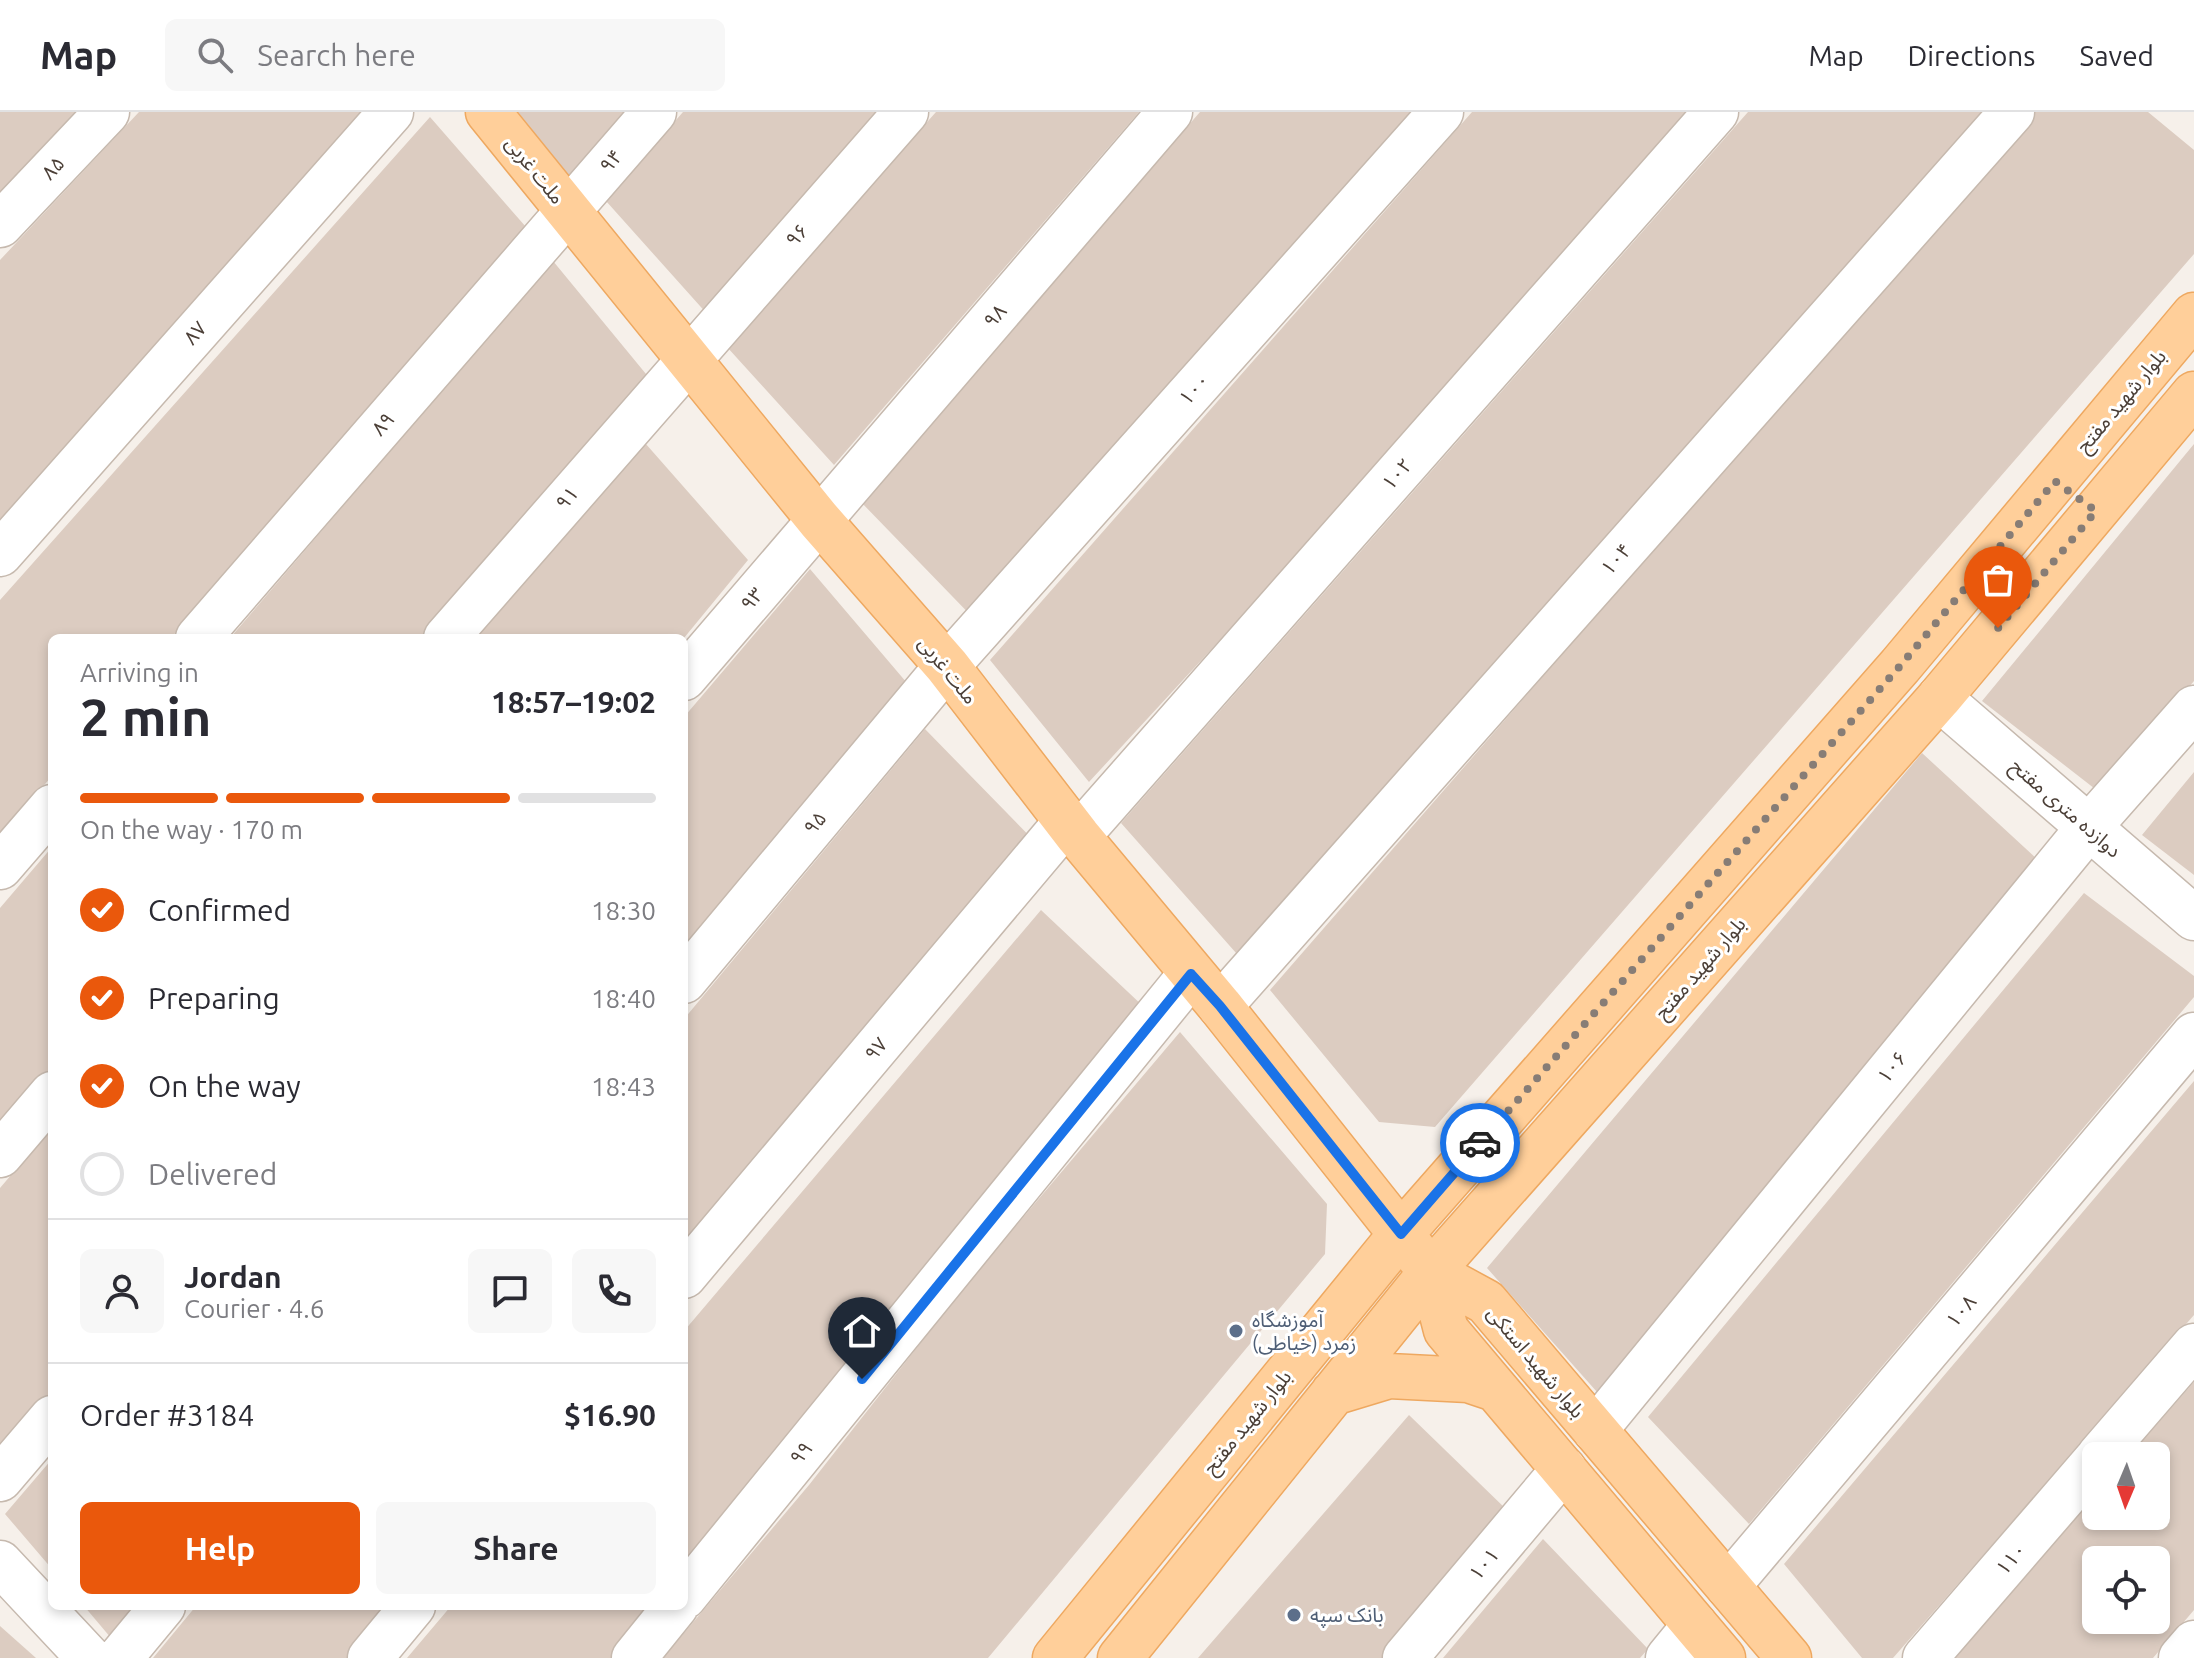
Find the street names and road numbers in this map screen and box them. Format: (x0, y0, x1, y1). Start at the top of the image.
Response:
street label: ملت غربی (500, 131, 570, 209)
street label: ۹۴ (594, 144, 627, 177)
street label: ۸۵ (36, 151, 69, 184)
street label: ۹۶ (780, 218, 813, 251)
street label: ۹۸ (978, 299, 1011, 332)
street label: ۸۷ (178, 316, 211, 349)
street label: بلوار شهید مفتح (2071, 345, 2173, 459)
street label: ۱۰۰ (1174, 368, 1214, 409)
street label: ۸۹ (366, 407, 399, 440)
street label: ۱۰۲ (1377, 453, 1417, 494)
street label: ۹۱ (550, 481, 583, 514)
street label: ۱۰۴ (1596, 538, 1636, 579)
street label: ۹۳ (735, 582, 768, 615)
street label: ملت غربی (913, 631, 983, 709)
street label: دوازده متری مفتح (2004, 753, 2126, 865)
street label: ۹۵ (798, 807, 831, 839)
street label: بلوار شهید مفتح (1649, 912, 1753, 1026)
street label: ۹۷ (859, 1032, 892, 1065)
street label: ۱۰۶ (1872, 1046, 1911, 1087)
street label: ۱۰۸ (1941, 1290, 1981, 1331)
street label: بلوار شهید استکی (1482, 1301, 1590, 1423)
street label: بلوار شهید مفتح (1198, 1365, 1299, 1481)
street label: ۹۹ (784, 1437, 817, 1469)
street label: ۱۱۰ (1991, 1538, 2031, 1579)
street label: ۱۰۱ (1464, 1543, 1503, 1584)

